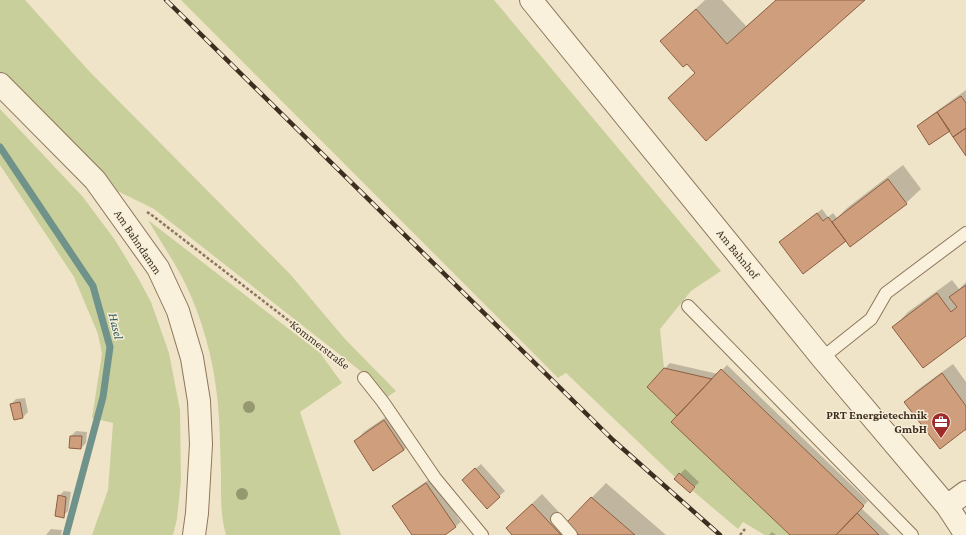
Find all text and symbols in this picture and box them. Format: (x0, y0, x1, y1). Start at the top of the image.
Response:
street label: Am Bahndamm (111, 207, 165, 277)
street label: Am Bahnhof (714, 226, 763, 283)
water label: Hasel (105, 311, 127, 342)
street label: Kommerstraße (287, 317, 353, 373)
place label: PRT Energietechnik GmbH (826, 408, 927, 436)
office icon: PRT Energietechnik GmbH (930, 411, 952, 439)

